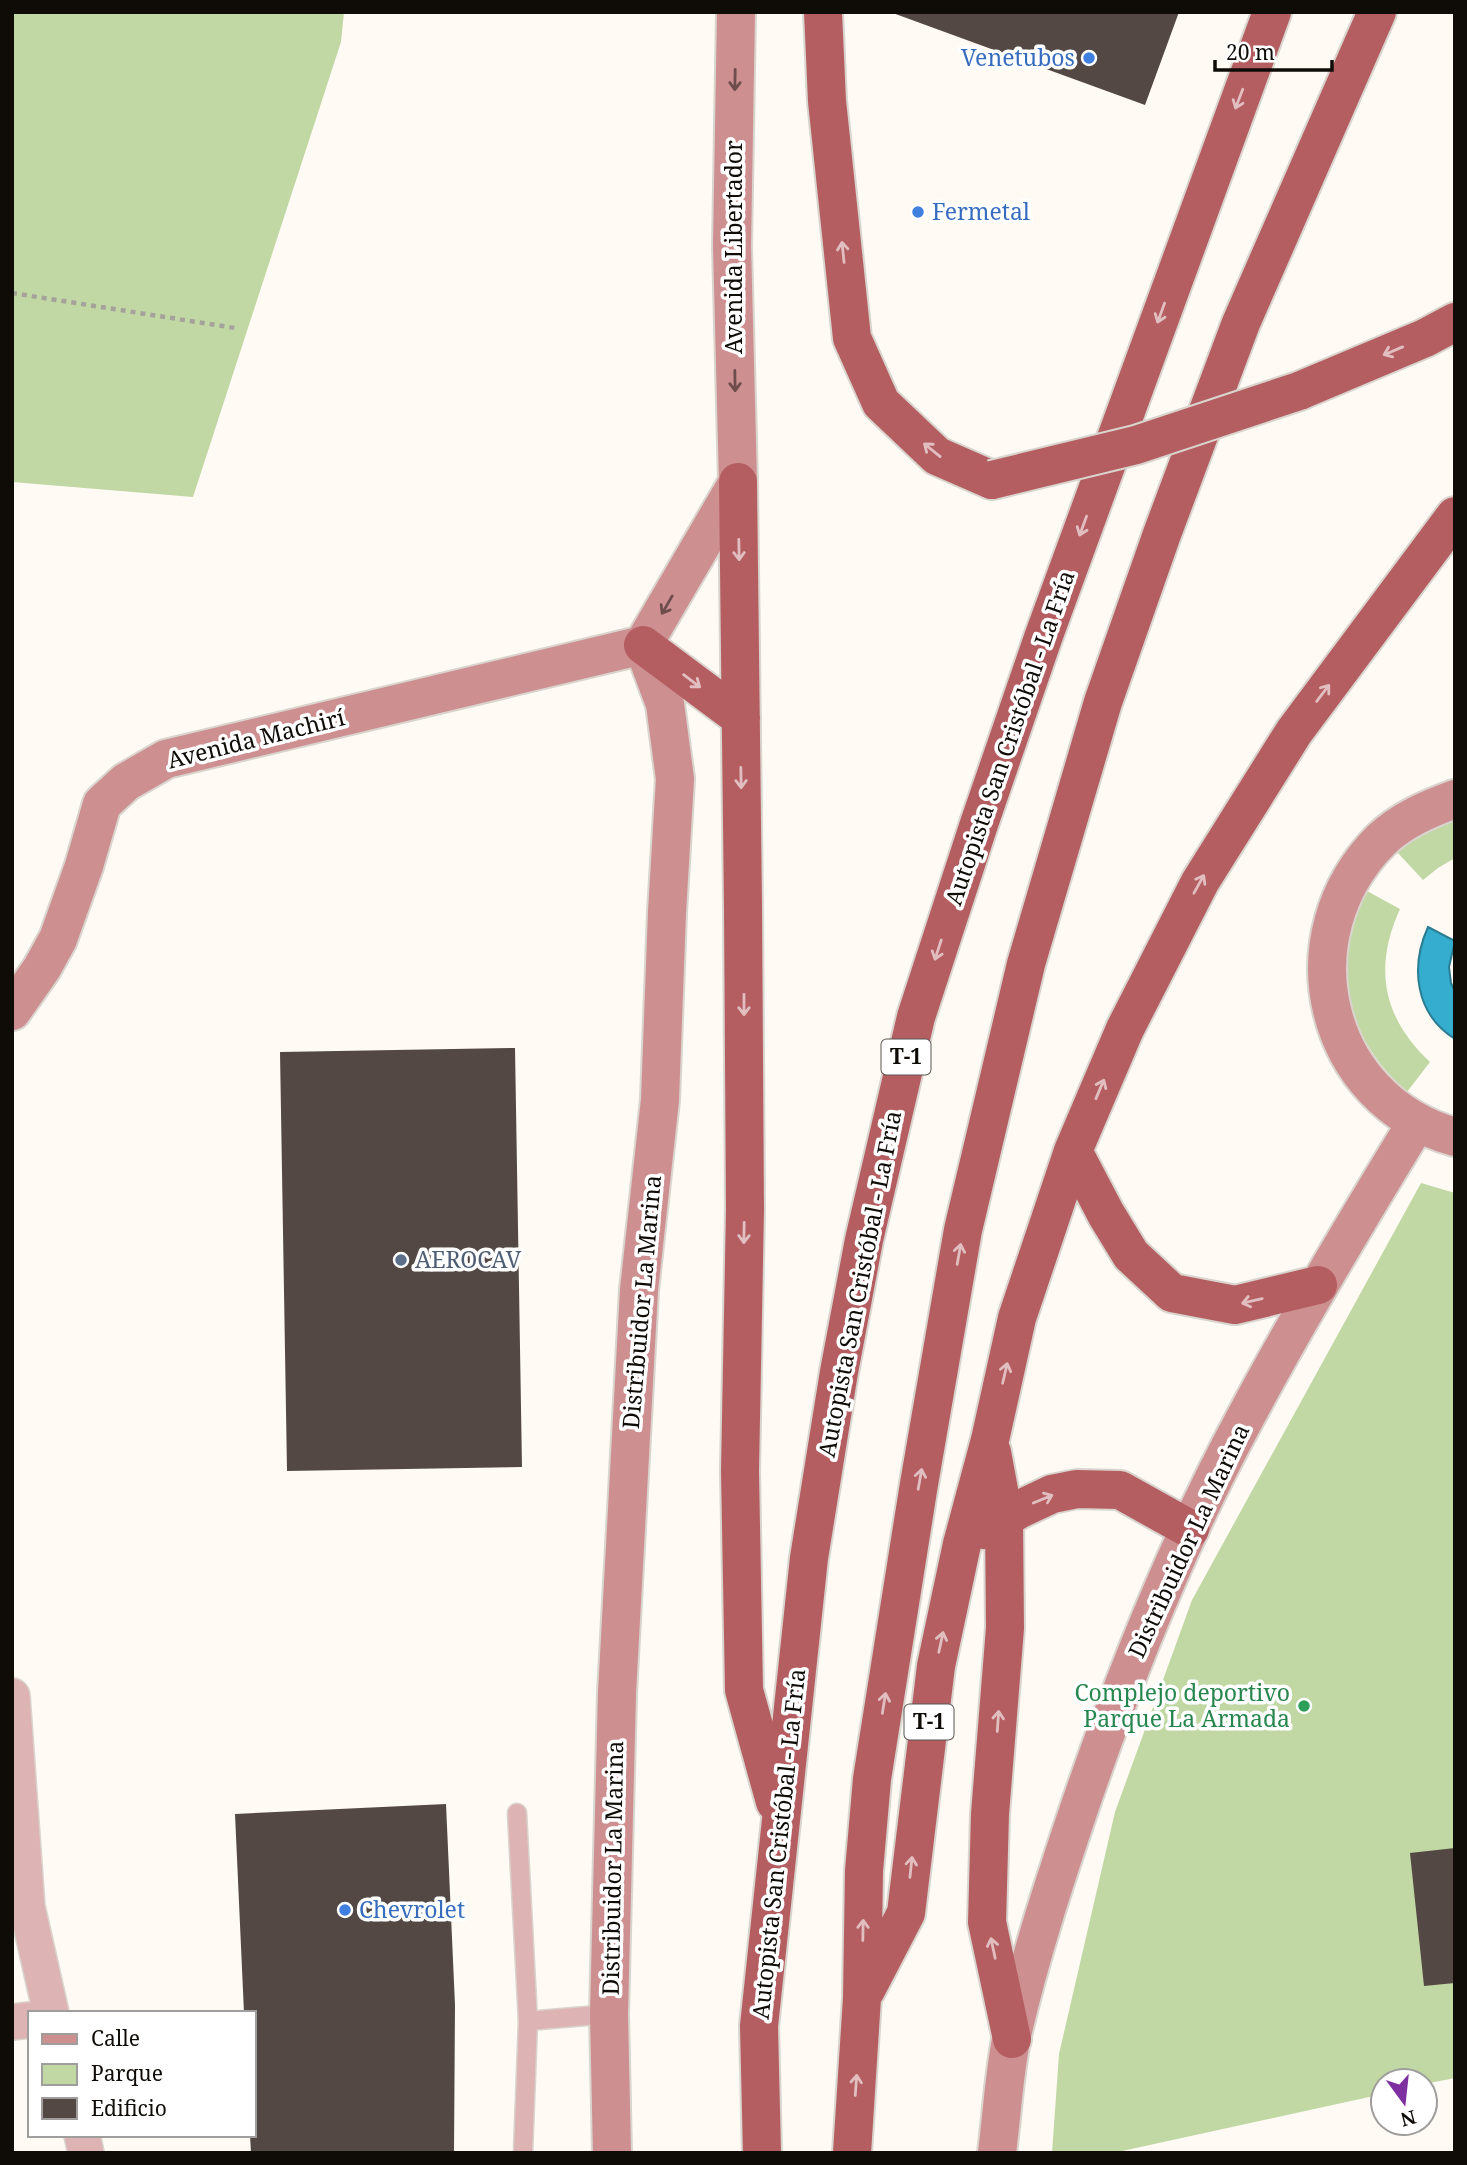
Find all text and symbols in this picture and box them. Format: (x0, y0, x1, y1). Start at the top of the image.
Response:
scale bar (1215, 28, 1332, 72)
text: 20 m (1226, 38, 1275, 66)
place label: Venetubos (961, 41, 1075, 73)
marker: Venetubos (1081, 50, 1097, 66)
one-way arrow (728, 69, 741, 92)
one-way arrow (1232, 88, 1245, 110)
street label: Avenida Libertador (717, 140, 749, 354)
place label: Fermetal (932, 195, 1030, 227)
marker: Fermetal (910, 204, 926, 220)
one-way arrow (836, 241, 849, 263)
one-way arrow (1154, 301, 1166, 323)
one-way arrow (1383, 346, 1405, 359)
one-way arrow (729, 370, 742, 393)
one-way arrow (923, 442, 941, 458)
one-way arrow (1076, 515, 1088, 537)
one-way arrow (732, 539, 746, 562)
street label: Autopista San Cristóbal - La Fría (937, 566, 1082, 909)
one-way arrow (659, 594, 673, 614)
one-way arrow (682, 674, 701, 689)
one-way arrow (1315, 684, 1330, 703)
street label: Avenida Machirí (164, 700, 348, 776)
one-way arrow (735, 766, 748, 789)
one-way arrow (1193, 874, 1206, 895)
one-way arrow (930, 939, 943, 961)
one-way arrow (737, 994, 751, 1017)
road number: T-1 (881, 1040, 930, 1074)
one-way arrow (1094, 1078, 1107, 1100)
street label: Autopista San Cristóbal - La Fría (810, 1108, 908, 1460)
street label: Distribuidor La Marina (614, 1174, 668, 1430)
one-way arrow (737, 1221, 751, 1244)
place label: AEROCAV (415, 1243, 522, 1275)
one-way arrow (953, 1244, 966, 1266)
marker: AEROCAV (393, 1252, 409, 1268)
one-way arrow (1241, 1294, 1264, 1308)
one-way arrow (998, 1362, 1012, 1385)
street label: Distribuidor La Marina (1120, 1418, 1256, 1663)
one-way arrow (914, 1468, 927, 1491)
one-way arrow (1031, 1491, 1053, 1504)
one-way arrow (935, 1631, 949, 1654)
street label: Autopista San Cristóbal - La Fría (744, 1667, 812, 2021)
place label: Complejo deportivo Parque La Armada (1074, 1676, 1290, 1734)
one-way arrow (878, 1692, 891, 1715)
marker: Complejo deportivo Parque La Armada (1296, 1698, 1312, 1714)
road number: T-1 (904, 1704, 954, 1740)
one-way arrow (992, 1711, 1005, 1733)
street label: Distribuidor La Marina (594, 1740, 630, 1996)
one-way arrow (905, 1857, 918, 1879)
place label: Chevrolet (359, 1893, 465, 1925)
marker: Chevrolet (337, 1902, 353, 1918)
one-way arrow (856, 1918, 870, 1941)
one-way arrow (985, 1937, 999, 1960)
legend (28, 2011, 256, 2137)
text: Calle (91, 2024, 140, 2052)
text: Parque (91, 2059, 163, 2087)
north arrow (1369, 2067, 1439, 2137)
one-way arrow (850, 2074, 863, 2096)
text: Edificio (91, 2094, 167, 2122)
text: N (1398, 2104, 1419, 2133)

